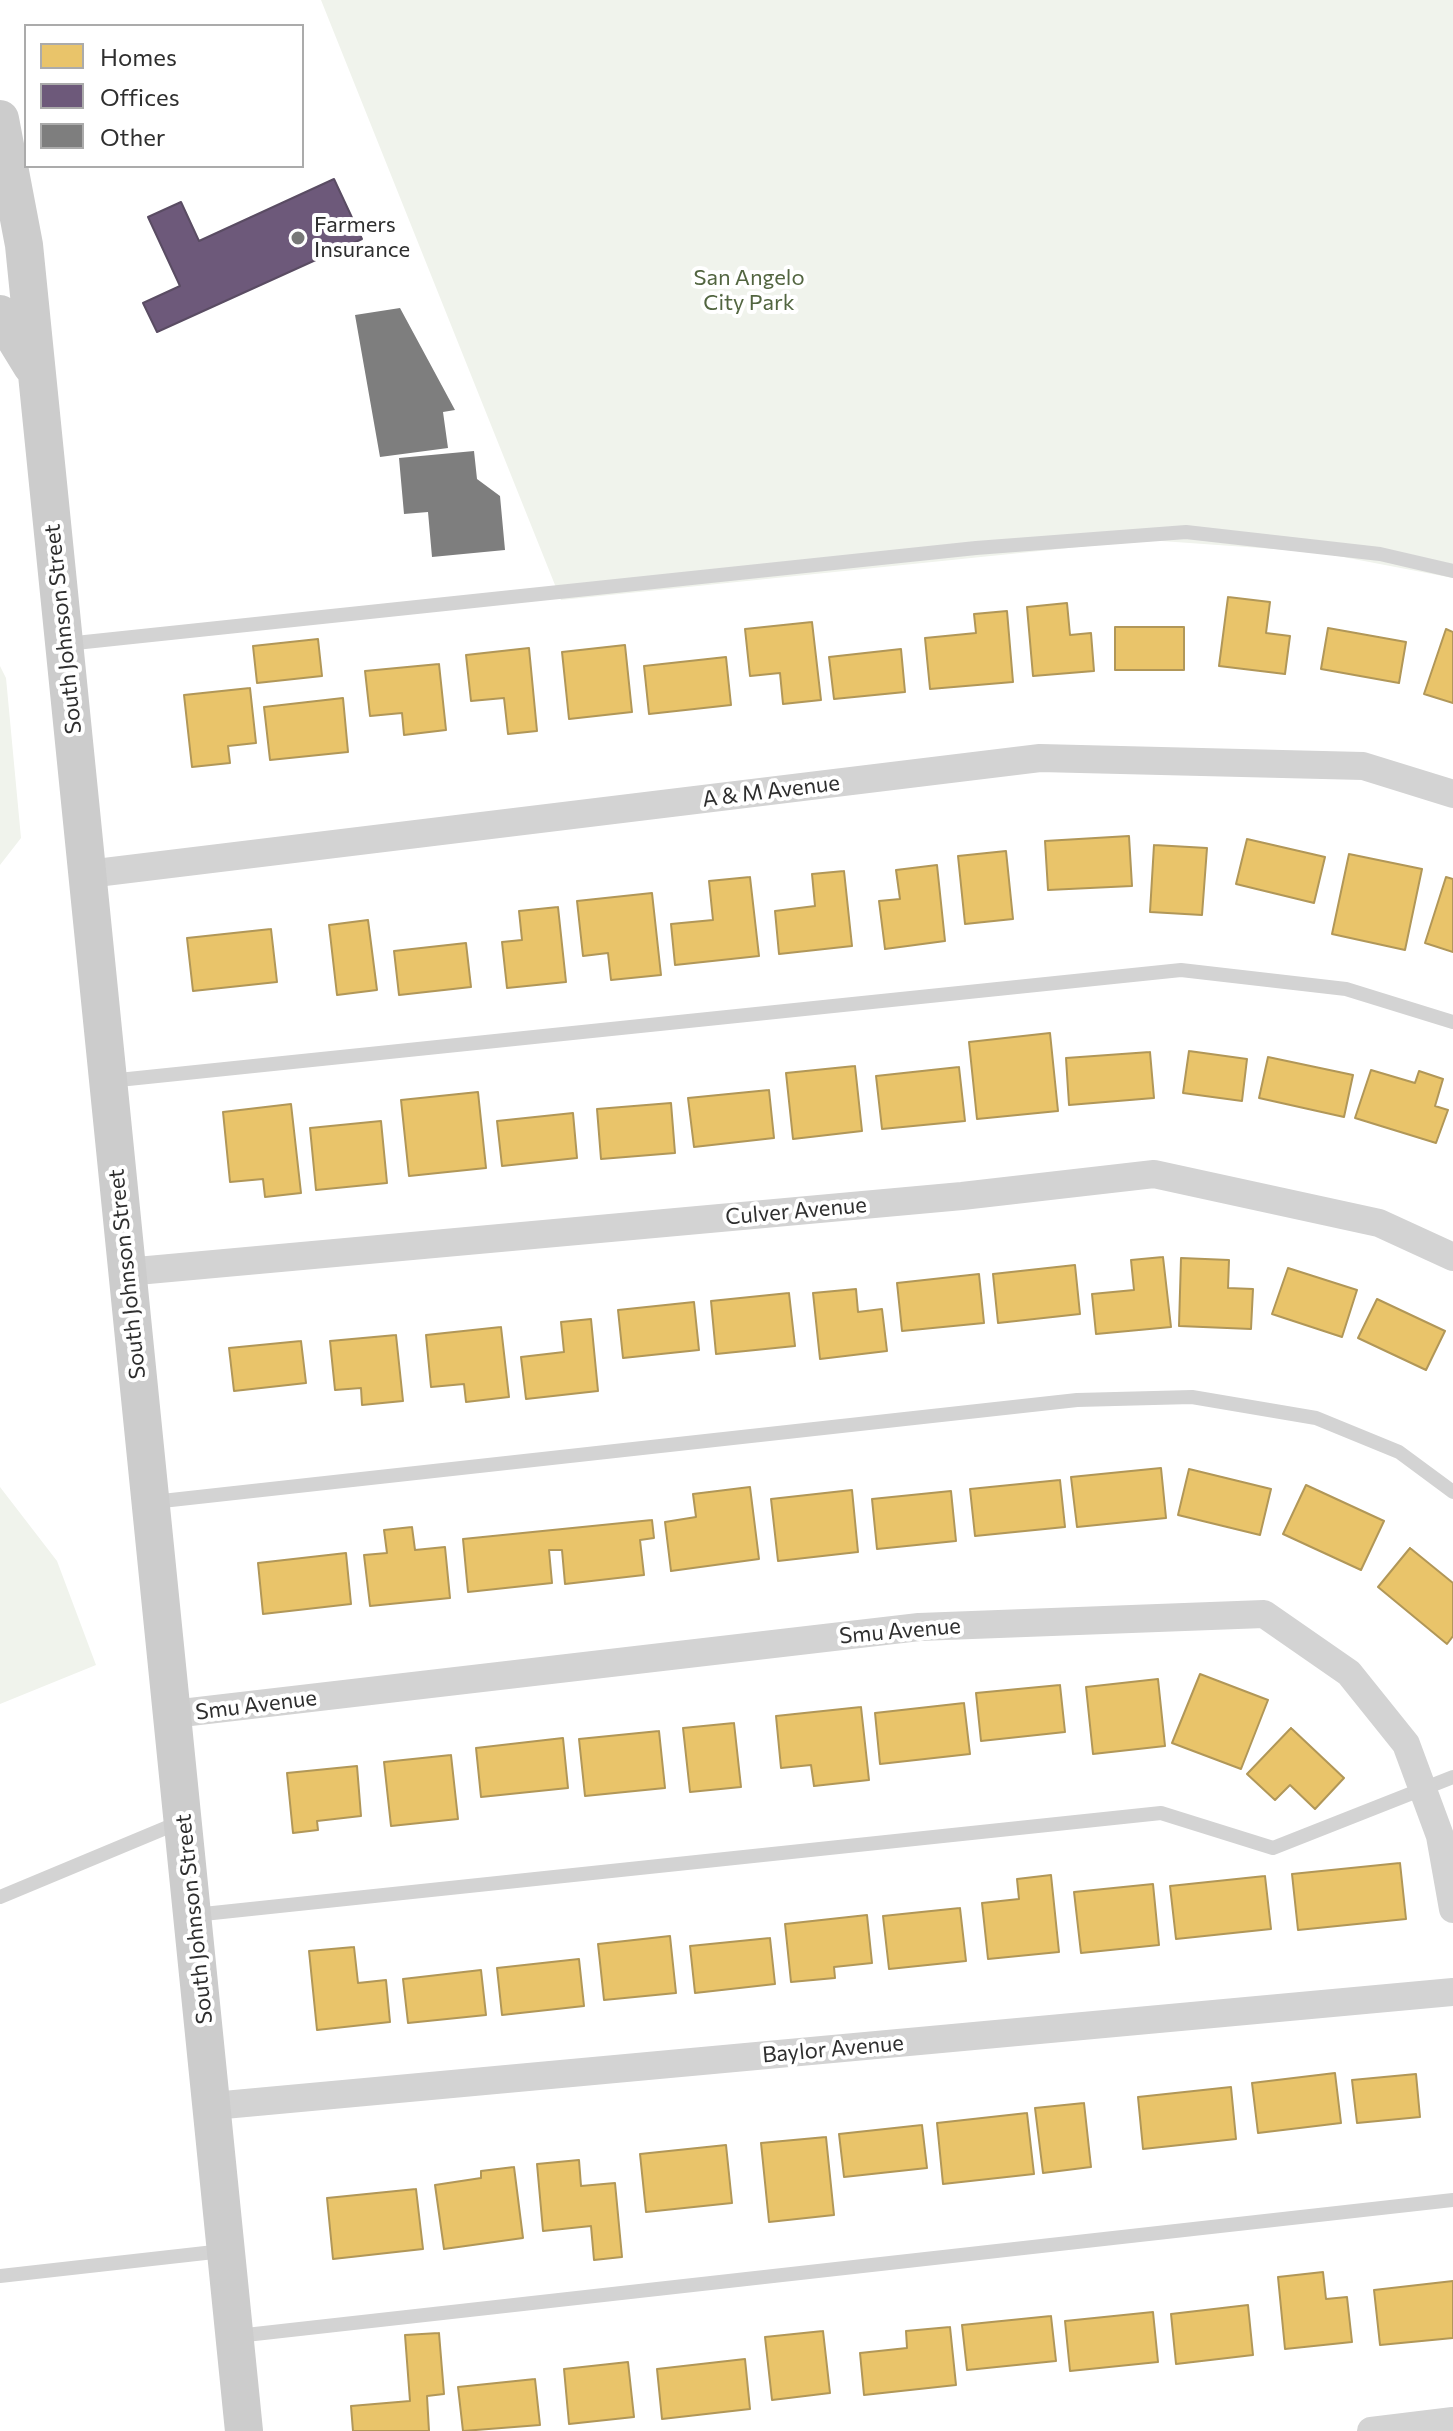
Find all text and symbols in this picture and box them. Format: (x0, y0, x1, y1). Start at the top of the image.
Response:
legend (24, 24, 304, 168)
text: Homes (100, 42, 177, 71)
text: Offices (100, 82, 180, 111)
text: Other (100, 122, 165, 151)
place label: Farmers Insurance (314, 212, 410, 264)
marker: Farmers Insurance (289, 229, 307, 247)
park label: San Angelo City Park (693, 265, 805, 316)
street label: South Johnson Street (39, 523, 87, 735)
street label: A & M Avenue (701, 769, 841, 813)
street label: South Johnson Street (103, 1168, 151, 1380)
street label: Culver Avenue (724, 1192, 868, 1230)
street label: Smu Avenue (838, 1613, 962, 1649)
street label: Smu Avenue (194, 1684, 318, 1726)
street label: South Johnson Street (170, 1813, 218, 2025)
street label: Baylor Avenue (761, 2030, 905, 2068)

